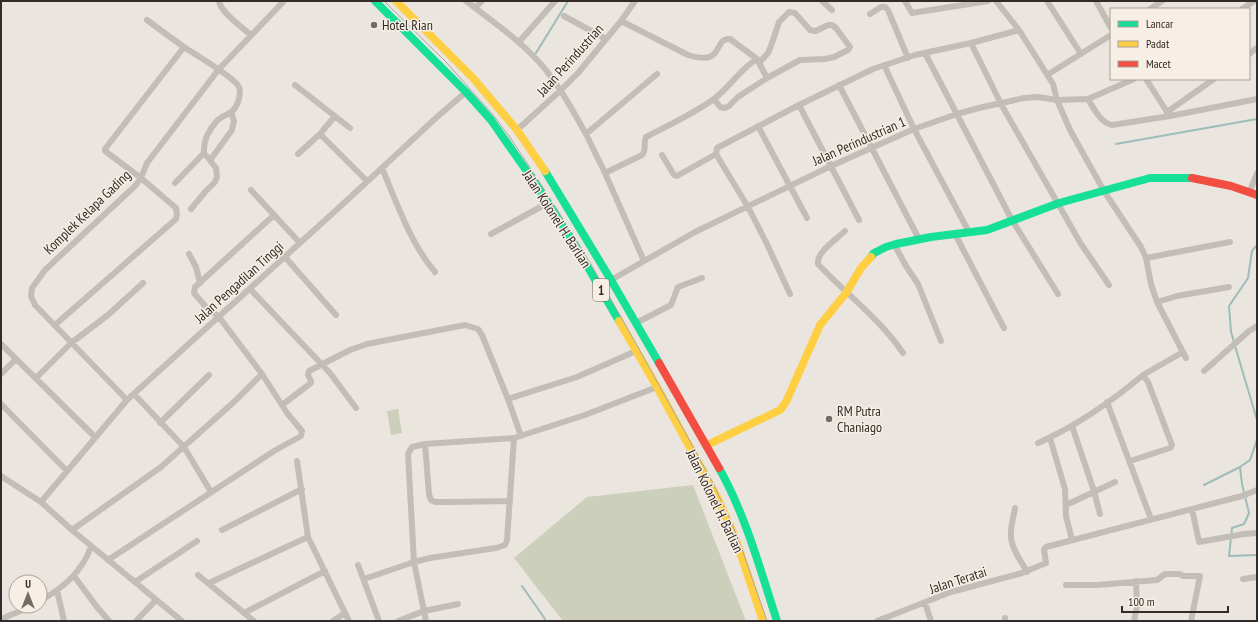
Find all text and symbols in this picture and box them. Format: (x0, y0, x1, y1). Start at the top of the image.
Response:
legend (1110, 8, 1250, 80)
place label: Hotel Rian (382, 16, 433, 34)
text: Lancar (1146, 16, 1174, 31)
marker: Hotel Rian (369, 20, 379, 30)
street label: Jalan Perindustrian (532, 20, 607, 101)
text: Padat (1146, 36, 1170, 51)
text: Macet (1146, 56, 1171, 71)
street label: Jalan Perindustrian 1 (809, 112, 908, 170)
street label: Komplek Kelapa Gading (40, 166, 134, 258)
street label: Jalan Kolonel H. Barlian (518, 166, 595, 271)
street label: Jalan Pengadilan Tinggi (190, 237, 287, 327)
road number: 1 (593, 279, 609, 301)
place label: RM Putra Chaniago (837, 402, 882, 436)
marker: RM Putra Chaniago (824, 414, 834, 424)
street label: Jalan Kolonel H. Barlian (682, 445, 748, 556)
street label: Jalan Teratai (926, 562, 989, 598)
north arrow (8, 574, 48, 614)
text: U (25, 577, 31, 591)
scale bar (1122, 588, 1228, 614)
text: 100 m (1128, 594, 1155, 609)

